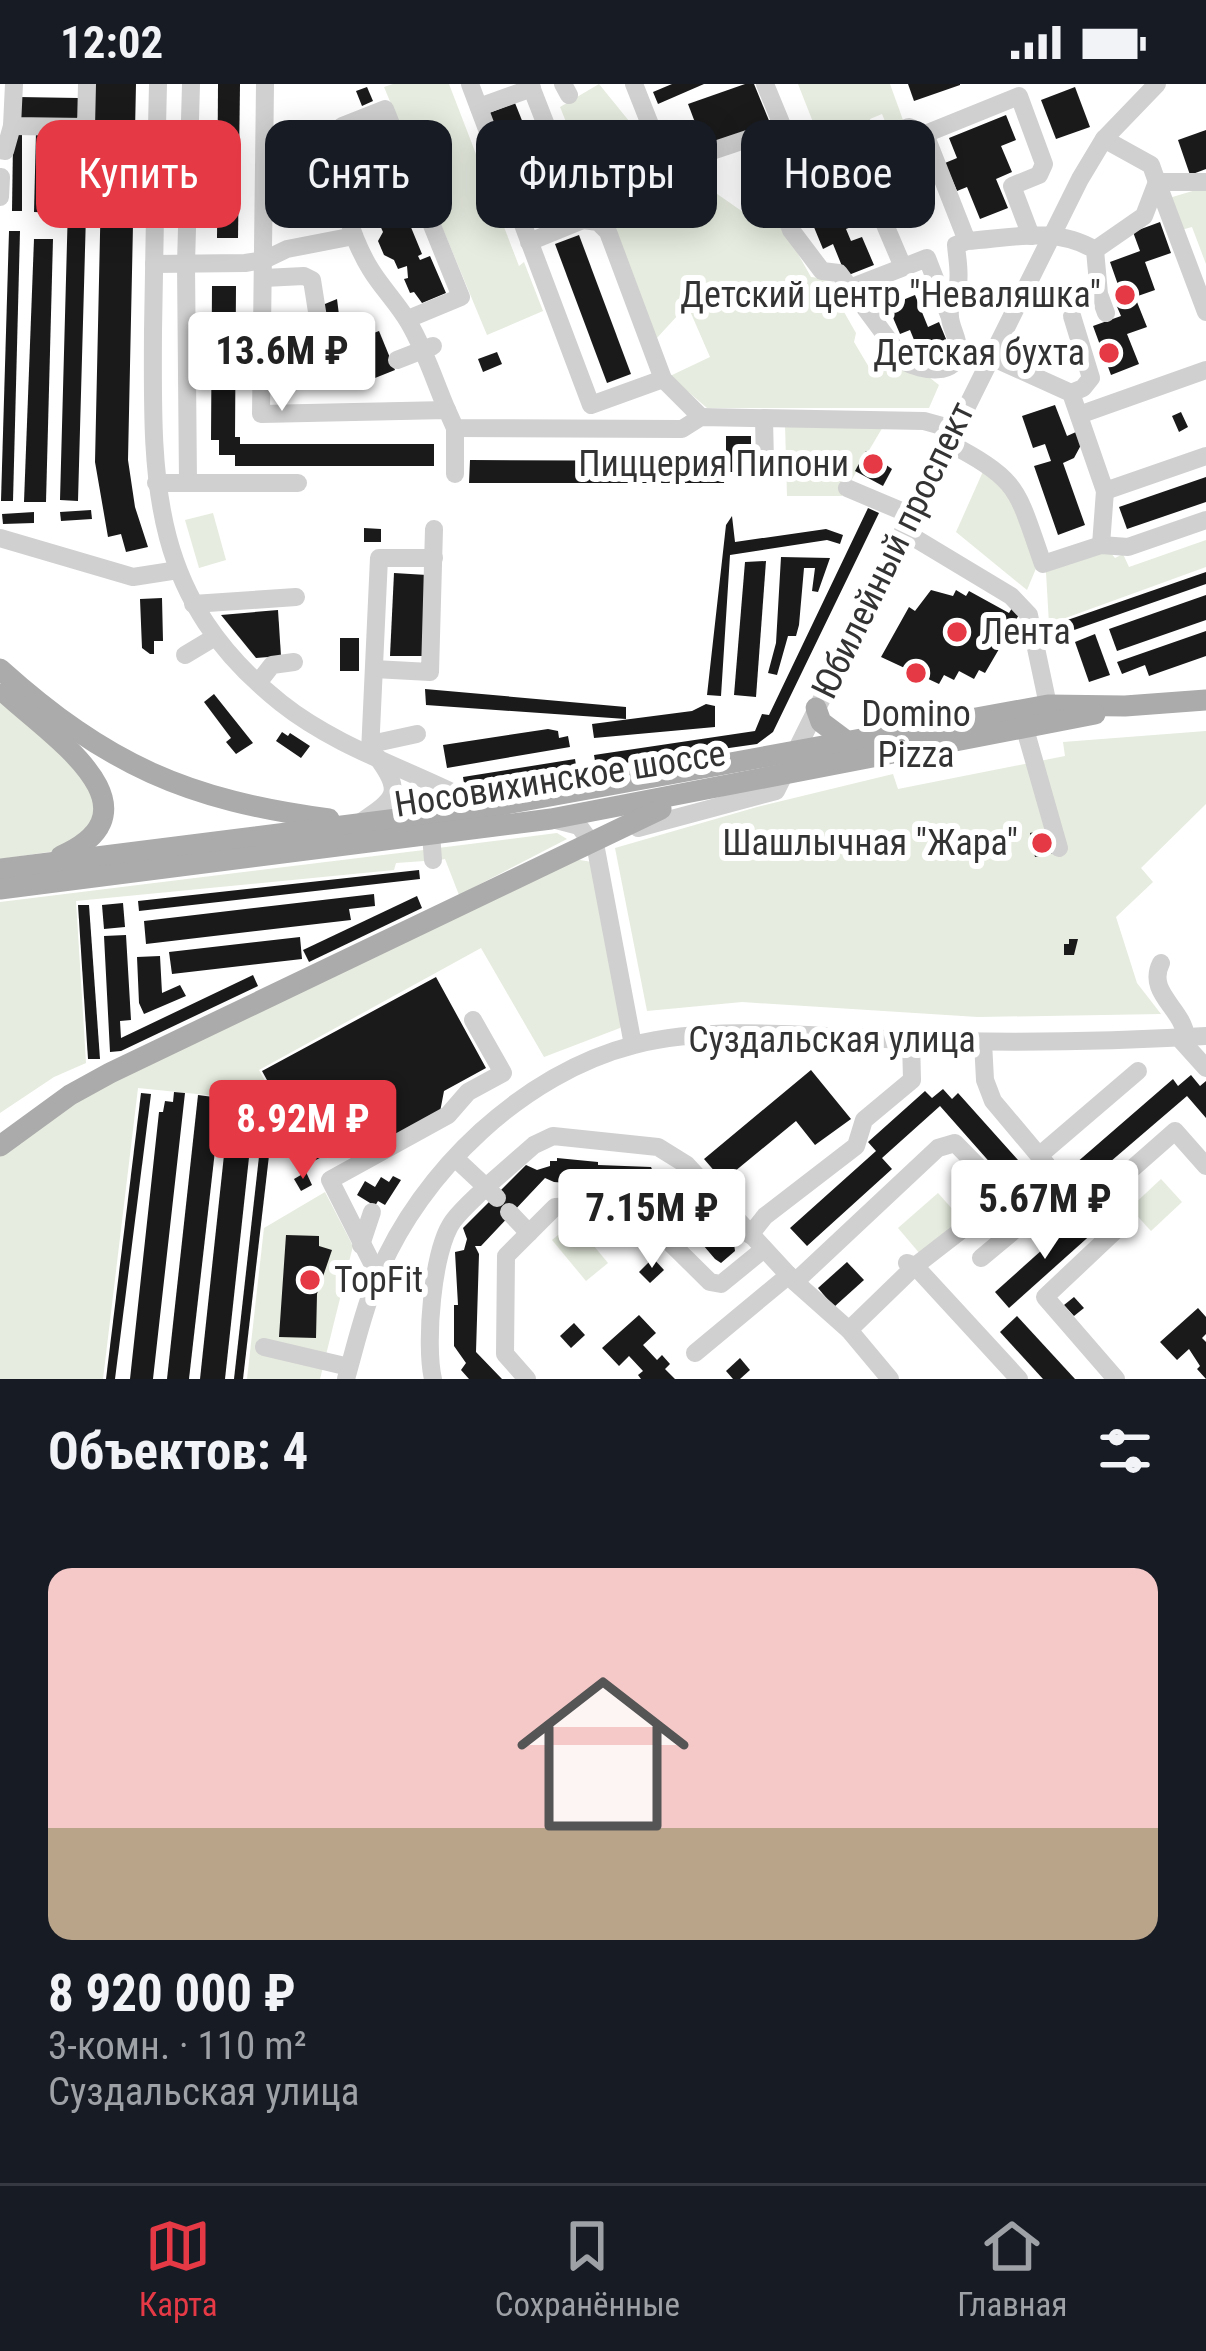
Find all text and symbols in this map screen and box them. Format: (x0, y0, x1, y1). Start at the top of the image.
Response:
text: 12:02 (60, 16, 163, 69)
chip: Купить (36, 120, 241, 228)
chip: Снять (265, 120, 452, 228)
chip: Фильтры (476, 120, 717, 228)
chip: Новое (741, 120, 935, 228)
place label: Детский центр "Неваляшка" (680, 274, 1101, 316)
marker: Детский центр "Неваляшка" (1112, 282, 1138, 308)
pin: 13.6M ₽ (171, 312, 393, 414)
text: 13.6M ₽ (215, 328, 349, 374)
place label: Детская бухта (873, 332, 1085, 374)
marker: Детская бухта (1096, 340, 1122, 366)
street label: Юбилейный проспект (803, 395, 983, 705)
place label: Пиццерия Пипони (578, 443, 849, 485)
marker: Пиццерия Пипони (860, 451, 886, 477)
place label: Лента (981, 611, 1071, 653)
marker: Лента (944, 619, 970, 645)
marker: Domino Pizza (903, 660, 929, 686)
place label: Domino Pizza (861, 693, 971, 776)
street label: Носовихинское шоссе (392, 732, 728, 826)
place label: Шашлычная "Жара" (722, 822, 1018, 864)
marker: Шашлычная "Жара" (1029, 830, 1055, 856)
street label: Суздальская улица (688, 1019, 976, 1061)
pin: 8.92M ₽ (192, 1080, 414, 1182)
text: 8.92M ₽ (236, 1096, 370, 1142)
pin: 5.67M ₽ (934, 1160, 1156, 1262)
pin: 7.15M ₽ (541, 1169, 763, 1271)
text: 5.67M ₽ (978, 1176, 1112, 1222)
text: 7.15M ₽ (585, 1185, 719, 1231)
place label: TopFit (334, 1259, 423, 1301)
marker: TopFit (297, 1267, 323, 1293)
icon: filters (1092, 1418, 1158, 1484)
text: Объектов: 4 (48, 1422, 308, 1481)
icon: home (495, 1646, 711, 1862)
text: 8 920 000 ₽ (48, 1964, 296, 2023)
text: 3-комн. · 110 m² (48, 2023, 307, 2069)
text: Суздальская улица (48, 2069, 360, 2115)
tab: Карта (139, 2213, 218, 2324)
tab: Сохранённые (495, 2213, 680, 2324)
tab: Главная (957, 2213, 1067, 2324)

